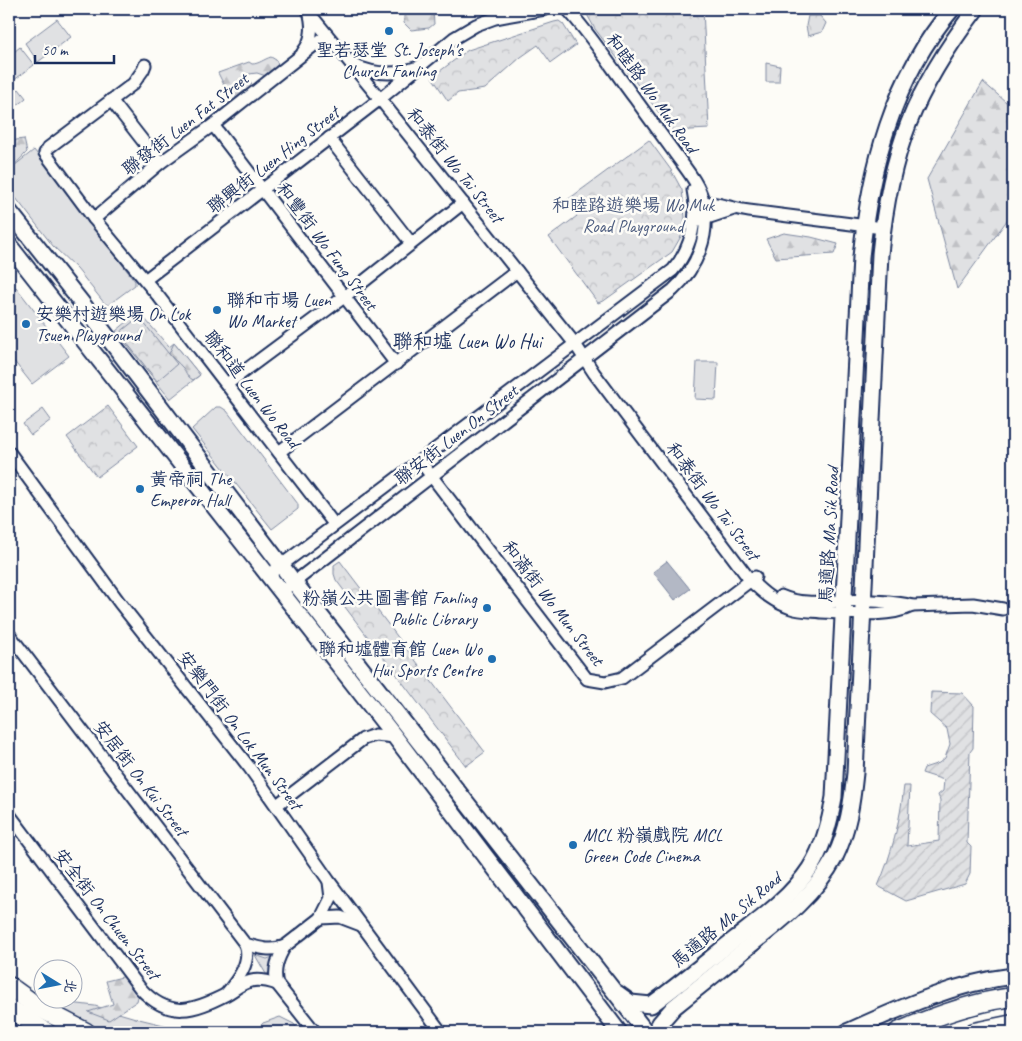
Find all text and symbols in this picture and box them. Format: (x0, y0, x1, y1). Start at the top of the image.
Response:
marker: 聖若瑟堂 St. Joseph's Church Fanling (383, 25, 395, 37)
street label: 和睦路 Wo Muk Road (601, 29, 705, 160)
scale bar (35, 32, 114, 64)
place label: 聖若瑟堂 St. Joseph's Church Fanling (316, 39, 464, 82)
text: 50 m (42, 41, 69, 60)
street label: 聯發街 Luen Fat Street (117, 67, 254, 180)
street label: 聯興街 Luen Hing Street (203, 100, 346, 218)
street label: 和泰街 Wo Tai Street (402, 103, 510, 229)
street label: 和豐街 Wo Fung Street (272, 178, 383, 316)
park label: 和睦路遊樂場 Wo Muk Road Playground (552, 194, 716, 237)
place label: 聯和市場 Luen Wo Market (227, 289, 332, 332)
place label: 安樂村遊樂場 On Lok Tsuen Playground (36, 303, 192, 346)
marker: 聯和市場 Luen Wo Market (211, 304, 223, 316)
marker: 安樂村遊樂場 On Lok Tsuen Playground (20, 318, 32, 330)
street label: 聯和道 Luen Wo Road (199, 326, 307, 455)
district label: 聯和墟 Luen Wo Hui (392, 329, 544, 354)
street label: 聯安街 Luen On Street (390, 379, 524, 490)
street label: 和泰街 Wo Tai Street (662, 438, 766, 567)
street label: 馬適路 Ma Sik Road (814, 463, 844, 604)
place label: 黃帝祠 The Emperor Hall (150, 468, 232, 511)
marker: 黃帝祠 The Emperor Hall (134, 483, 146, 495)
street label: 和滿街 Wo Mun Street (497, 536, 610, 671)
place label: 粉嶺公共圖書館 Fanling Public Library (302, 587, 479, 630)
marker: 粉嶺公共圖書館 Fanling Public Library (481, 602, 493, 614)
place label: 聯和墟體育館 Luen Wo Hui Sports Centre (318, 638, 484, 681)
street label: 安樂門街 On Lok Mun Street (173, 646, 309, 816)
marker: 聯和墟體育館 Luen Wo Hui Sports Centre (486, 653, 498, 665)
street label: 安居街 On Kui Street (89, 716, 195, 843)
place label: MCL 粉嶺戲院 MCL Green Code Cinema (583, 824, 723, 867)
marker: MCL 粉嶺戲院 MCL Green Code Cinema (567, 839, 579, 851)
street label: 安全街 On Chuen Street (49, 844, 167, 986)
street label: 馬適路 Ma Sik Road (667, 866, 788, 972)
north arrow (32, 958, 82, 1008)
text: 北 (61, 978, 80, 995)

